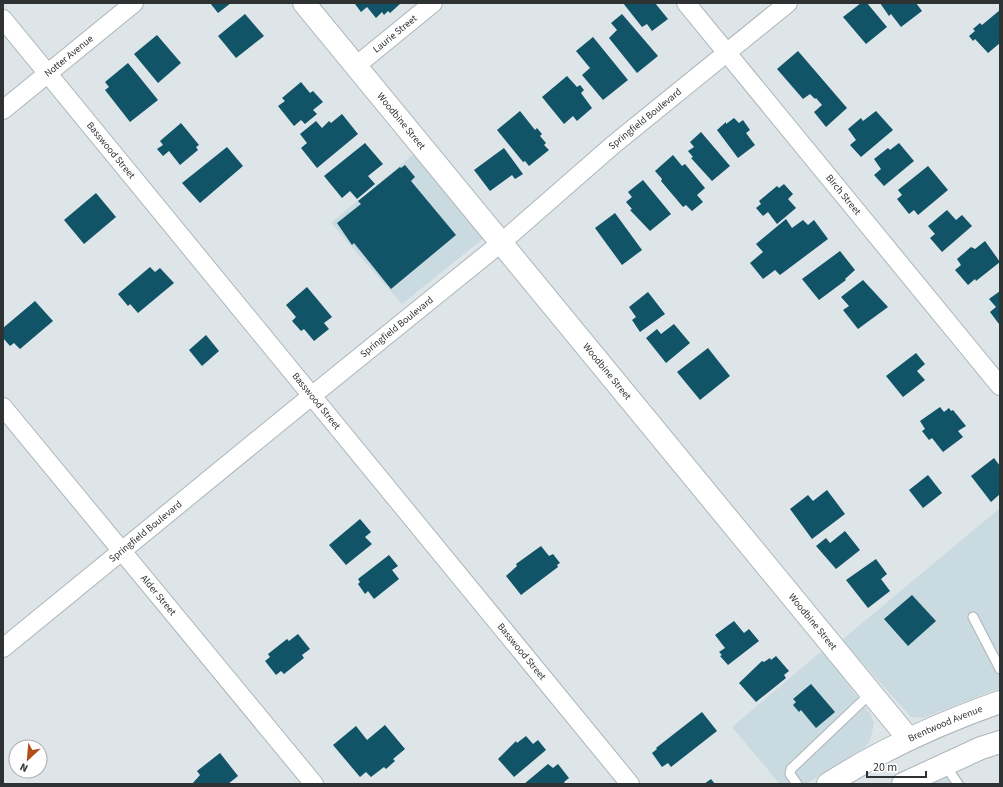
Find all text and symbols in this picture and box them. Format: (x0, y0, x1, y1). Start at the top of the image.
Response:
street label: Laurie Street (370, 11, 421, 56)
street label: Notter Avenue (41, 32, 96, 80)
street label: Springfield Boulevard (605, 85, 685, 153)
street label: Woodbine Street (374, 90, 429, 153)
street label: Basswood Street (83, 119, 139, 182)
street label: Birch Street (822, 171, 865, 219)
street label: Springfield Boulevard (357, 293, 436, 361)
street label: Woodbine Street (579, 340, 635, 403)
street label: Basswood Street (289, 370, 344, 433)
street label: Springfield Boulevard (106, 497, 185, 566)
street label: Alder Street (137, 572, 180, 619)
street label: Woodbine Street (785, 590, 841, 654)
street label: Basswood Street (494, 620, 550, 684)
street label: Brentwood Avenue (906, 702, 984, 746)
north arrow (8, 739, 48, 779)
scale bar (867, 753, 926, 779)
text: N (17, 759, 30, 776)
text: 20 m (873, 759, 897, 776)

